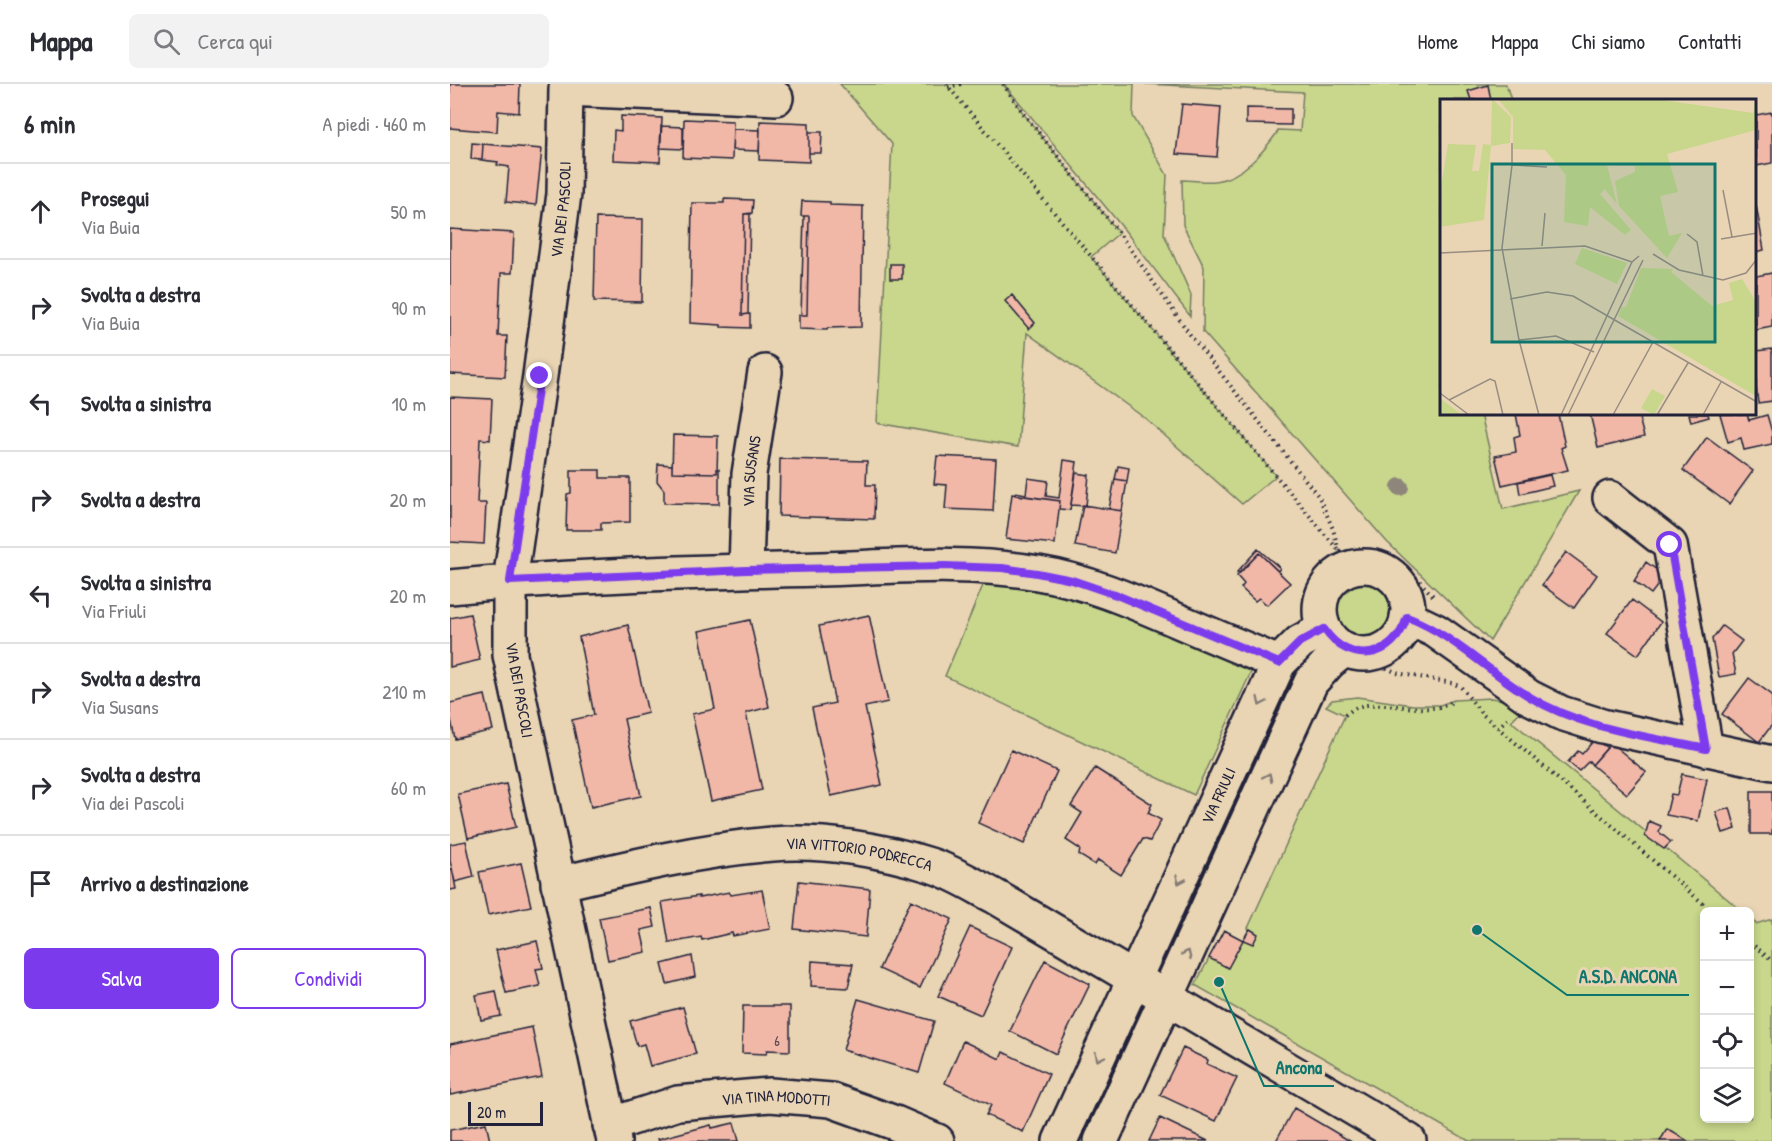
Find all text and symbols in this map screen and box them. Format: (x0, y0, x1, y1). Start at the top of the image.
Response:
search box (129, 14, 549, 68)
text: Mappa (30, 22, 93, 60)
icon: search (150, 25, 183, 58)
text: Cerca qui (198, 26, 273, 56)
text: Home (1417, 27, 1458, 56)
text: Mappa (1491, 27, 1538, 56)
text: Chi siamo (1571, 27, 1645, 56)
text: Contatti (1678, 27, 1742, 56)
inset map (1440, 99, 1757, 416)
text: 6 min (24, 106, 76, 141)
text: A piedi · 460 m (323, 110, 426, 137)
street label: VIA DEI PASCOLI (545, 161, 576, 259)
text: Prosegui (81, 183, 150, 213)
icon: ahead (24, 195, 57, 228)
text: 50 m (390, 198, 426, 225)
text: Via Buia (81, 213, 140, 240)
text: Svolta a destra (81, 279, 200, 309)
icon: right (24, 291, 57, 324)
text: 90 m (392, 294, 426, 321)
text: Via Buia (81, 309, 140, 336)
route end (526, 362, 552, 388)
icon: left (24, 387, 57, 420)
text: Svolta a sinistra (81, 388, 211, 418)
text: 10 m (392, 390, 426, 417)
street label: VIA SUSANS (737, 433, 766, 507)
icon: right (24, 483, 57, 516)
text: Svolta a destra (81, 484, 200, 514)
text: 20 m (389, 486, 426, 513)
route start (1656, 531, 1682, 557)
text: Svolta a sinistra (81, 567, 211, 597)
icon: left (24, 579, 57, 612)
text: 20 m (389, 582, 426, 609)
text: Via Friuli (81, 597, 147, 624)
street label: VIA DEI PASCOLI (501, 641, 539, 739)
text: Svolta a destra (81, 663, 200, 693)
icon: right (24, 675, 57, 708)
text: 210 m (382, 678, 426, 705)
text: Via Susans (81, 693, 159, 720)
one-way arrow (1256, 696, 1268, 707)
text: Svolta a destra (81, 759, 200, 789)
street label: VIA FRIULI (1196, 764, 1241, 827)
icon: right (24, 771, 57, 804)
one-way arrow (1260, 772, 1272, 783)
text: 60 m (391, 774, 426, 801)
text: Via dei Pascoli (81, 789, 185, 816)
street label: VIA VITTORIO PODRECCA (786, 832, 935, 876)
icon: arrive (24, 867, 57, 900)
text: Arrivo a destinazione (81, 868, 249, 898)
one-way arrow (1175, 873, 1187, 884)
map controls (1700, 907, 1754, 1123)
button: + (1700, 907, 1754, 961)
button: Salva (24, 948, 219, 1009)
button: Condividi (231, 948, 426, 1009)
one-way arrow (1179, 950, 1191, 961)
callout: A.S.D. ANCONA (1567, 959, 1689, 995)
button: − (1700, 961, 1754, 1015)
text: A.S.D. ANCONA (1579, 964, 1677, 989)
button: locate (1700, 1015, 1754, 1069)
house number: 6 (774, 1031, 780, 1050)
callout: Ancona (1264, 1050, 1334, 1086)
one-way arrow (1094, 1051, 1106, 1062)
text: Ancona (1276, 1055, 1323, 1080)
button: layers (1700, 1069, 1754, 1123)
street label: VIA TINA MODOTTI (721, 1084, 832, 1111)
scale bar (468, 1099, 543, 1126)
text: 20 m (477, 1101, 506, 1123)

